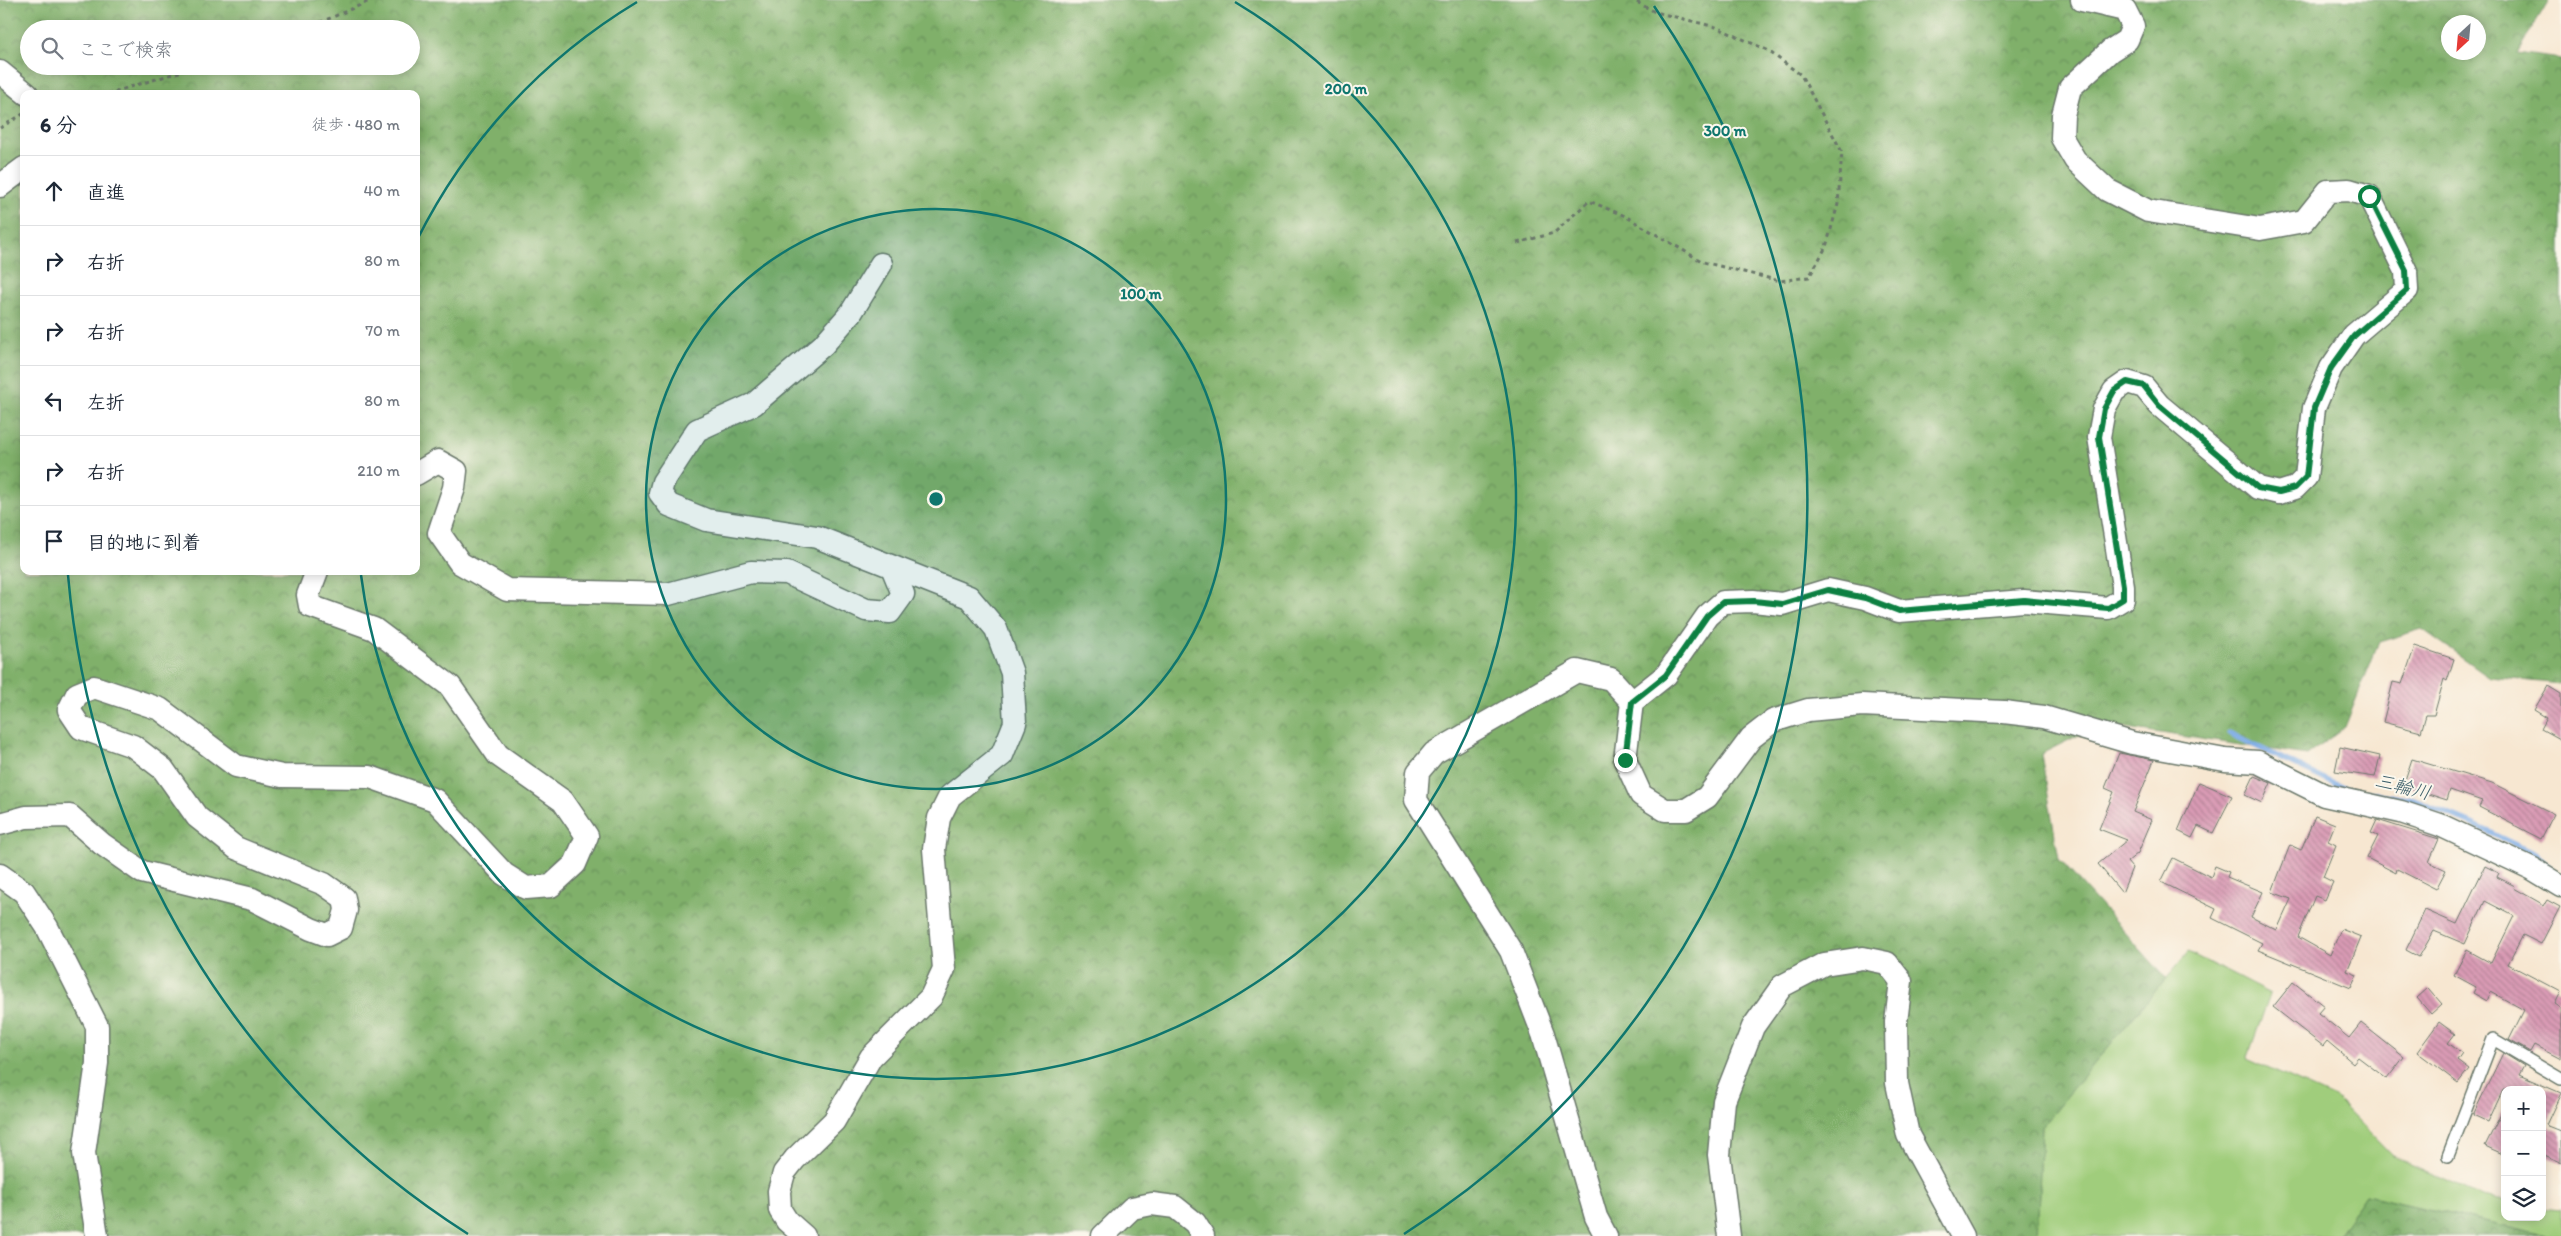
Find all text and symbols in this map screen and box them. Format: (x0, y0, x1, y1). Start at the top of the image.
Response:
north arrow (2441, 15, 2486, 60)
search box (20, 20, 420, 75)
icon: search (38, 34, 66, 62)
text: ここで検索 (78, 38, 173, 61)
text: 200 m (1325, 80, 1368, 98)
text: 6 分 (40, 112, 77, 137)
text: 徒歩 · 480 m (312, 115, 400, 134)
text: 300 m (1704, 122, 1747, 140)
icon: ahead (40, 177, 68, 205)
text: 直進 (87, 181, 125, 204)
text: 40 m (363, 181, 400, 200)
route start (2358, 185, 2381, 208)
icon: right (40, 247, 68, 275)
text: 右折 (87, 251, 125, 274)
text: 80 m (364, 251, 400, 270)
text: 100 m (1120, 285, 1162, 303)
icon: right (40, 317, 68, 345)
text: 右折 (87, 321, 125, 344)
text: 70 m (365, 321, 400, 340)
icon: left (40, 387, 68, 415)
text: 左折 (87, 391, 125, 414)
text: 80 m (364, 391, 400, 410)
icon: right (40, 457, 68, 485)
text: 右折 (87, 461, 125, 484)
text: 210 m (357, 461, 400, 480)
centre of rings (927, 490, 945, 508)
icon: arrive (40, 527, 68, 555)
text: 目的地に到着 (87, 531, 201, 554)
route end (1614, 749, 1637, 772)
water label: 三輪川 (2372, 768, 2433, 805)
map controls (2501, 1086, 2546, 1221)
button: + (2501, 1086, 2546, 1131)
button: − (2501, 1131, 2546, 1176)
button: layers (2501, 1176, 2546, 1221)

